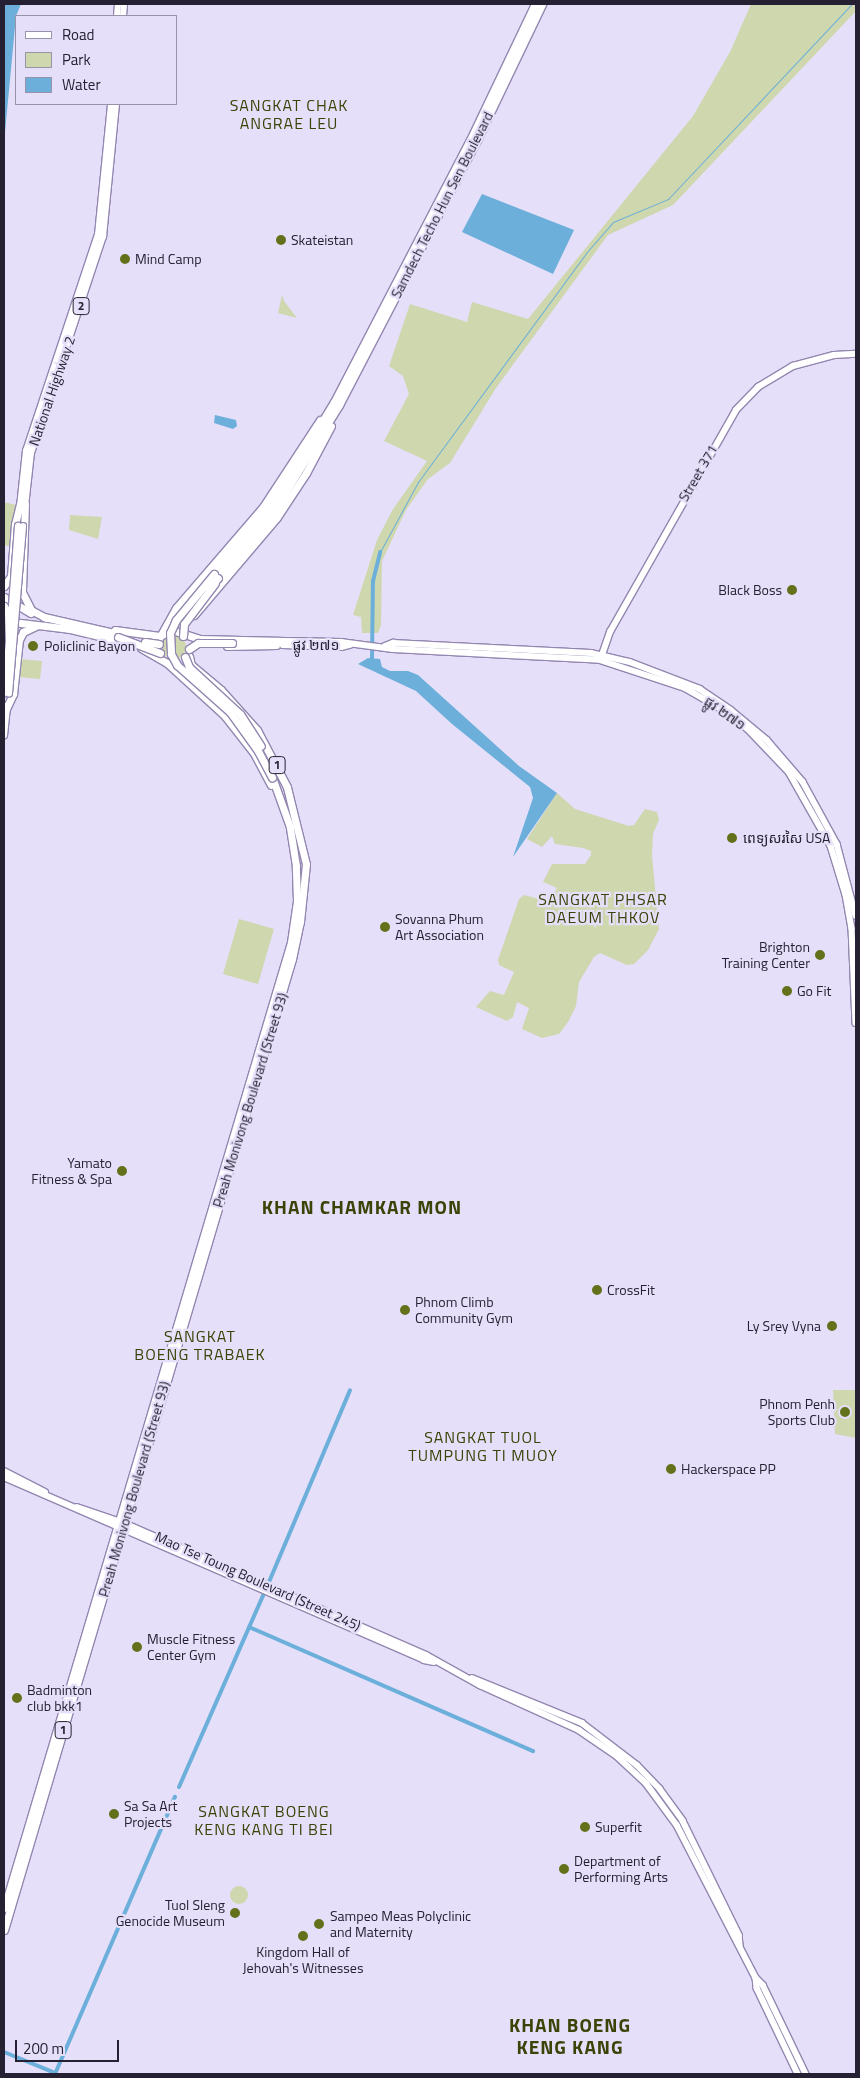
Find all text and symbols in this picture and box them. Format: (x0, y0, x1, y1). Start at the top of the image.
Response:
legend (15, 15, 178, 105)
text: Road (62, 23, 94, 46)
text: Park (62, 48, 91, 71)
text: Water (62, 73, 101, 96)
district label: SANGKAT CHAK ANGRAE LEU (228, 95, 350, 133)
street label: Samdech Techo Hun Sen Boulevard (388, 109, 496, 301)
place label: Skateistan (291, 232, 353, 248)
marker: Skateistan (275, 234, 287, 246)
place label: Mind Camp (135, 251, 202, 267)
marker: Mind Camp (119, 253, 131, 265)
road number: 2 (72, 296, 90, 316)
street label: National Highway 2 (25, 334, 79, 448)
street label: Street 371 (675, 442, 721, 504)
place label: Black Boss (718, 582, 782, 598)
marker: Black Boss (786, 584, 798, 596)
street label: ផ្លូវ ២៧១ (293, 637, 339, 653)
place label: Policlinic Bayon (44, 638, 135, 654)
marker: Policlinic Bayon (26, 639, 40, 653)
street label: ផ្លូវ ២៧១ (701, 693, 749, 733)
road number: 1 (268, 756, 286, 774)
place label: ពេទ្យសរសៃ USA (743, 830, 830, 846)
marker: ពេទ្យសរសៃ USA (725, 831, 739, 845)
district label: SANGKAT PHSAR DAEUM THKOV (537, 889, 669, 927)
place label: Sovanna Phum Art Association (395, 911, 484, 944)
marker: Sovanna Phum Art Association (379, 921, 391, 933)
place label: Brighton Training Center (722, 939, 810, 972)
marker: Brighton Training Center (814, 949, 826, 961)
place label: Go Fit (797, 983, 831, 999)
marker: Go Fit (781, 985, 793, 997)
street label: Preah Monivong Boulevard (Street 93) (209, 991, 291, 1209)
place label: Yamato Fitness & Spa (31, 1155, 112, 1188)
marker: Yamato Fitness & Spa (116, 1165, 128, 1177)
district label: KHAN CHAMKAR MON (260, 1196, 464, 1218)
place label: CrossFit (607, 1282, 655, 1298)
marker: CrossFit (591, 1284, 603, 1296)
place label: Phnom Climb Community Gym (415, 1294, 513, 1326)
marker: Phnom Climb Community Gym (399, 1304, 411, 1316)
place label: Ly Srey Vyna (747, 1318, 821, 1334)
marker: Ly Srey Vyna (825, 1319, 839, 1333)
district label: SANGKAT BOENG TRABAEK (133, 1326, 267, 1364)
street label: Preah Monivong Boulevard (Street 93) (95, 1379, 173, 1599)
place label: Phnom Penh Sports Club (759, 1396, 835, 1428)
marker: Phnom Penh Sports Club (839, 1406, 851, 1418)
district label: SANGKAT TUOL TUMPUNG TI MUOY (406, 1427, 560, 1465)
place label: Hackerspace PP (681, 1461, 776, 1477)
marker: Hackerspace PP (665, 1463, 677, 1475)
street label: Mao Tse Toung Boulevard (Street 245) (153, 1528, 363, 1634)
place label: Muscle Fitness Center Gym (147, 1631, 235, 1664)
marker: Muscle Fitness Center Gym (131, 1641, 143, 1653)
place label: Badminton club bkk1 (27, 1682, 92, 1714)
marker: Badminton club bkk1 (11, 1692, 23, 1704)
road number: 1 (54, 1720, 72, 1740)
place label: Sa Sa Art Projects (124, 1798, 177, 1830)
district label: SANGKAT BOENG KENG KANG TI BEI (192, 1801, 336, 1839)
marker: Sa Sa Art Projects (108, 1808, 120, 1820)
place label: Superfit (595, 1819, 642, 1835)
marker: Superfit (579, 1821, 591, 1833)
place label: Department of Performing Arts (574, 1853, 668, 1885)
marker: Department of Performing Arts (558, 1863, 570, 1875)
place label: Tuol Sleng Genocide Museum (116, 1897, 225, 1930)
marker: Tuol Sleng Genocide Museum (229, 1907, 241, 1919)
place label: Sampeo Meas Polyclinic and Maternity (330, 1908, 471, 1940)
marker: Sampeo Meas Polyclinic and Maternity (312, 1917, 326, 1931)
marker: Kingdom Hall of Jehovah's Witnesses (297, 1930, 309, 1942)
place label: Kingdom Hall of Jehovah's Witnesses (243, 1944, 363, 1976)
district label: KHAN BOENG KENG KANG (508, 2014, 632, 2058)
scale bar (18, 2030, 121, 2062)
text: 200 m (23, 2037, 64, 2060)

